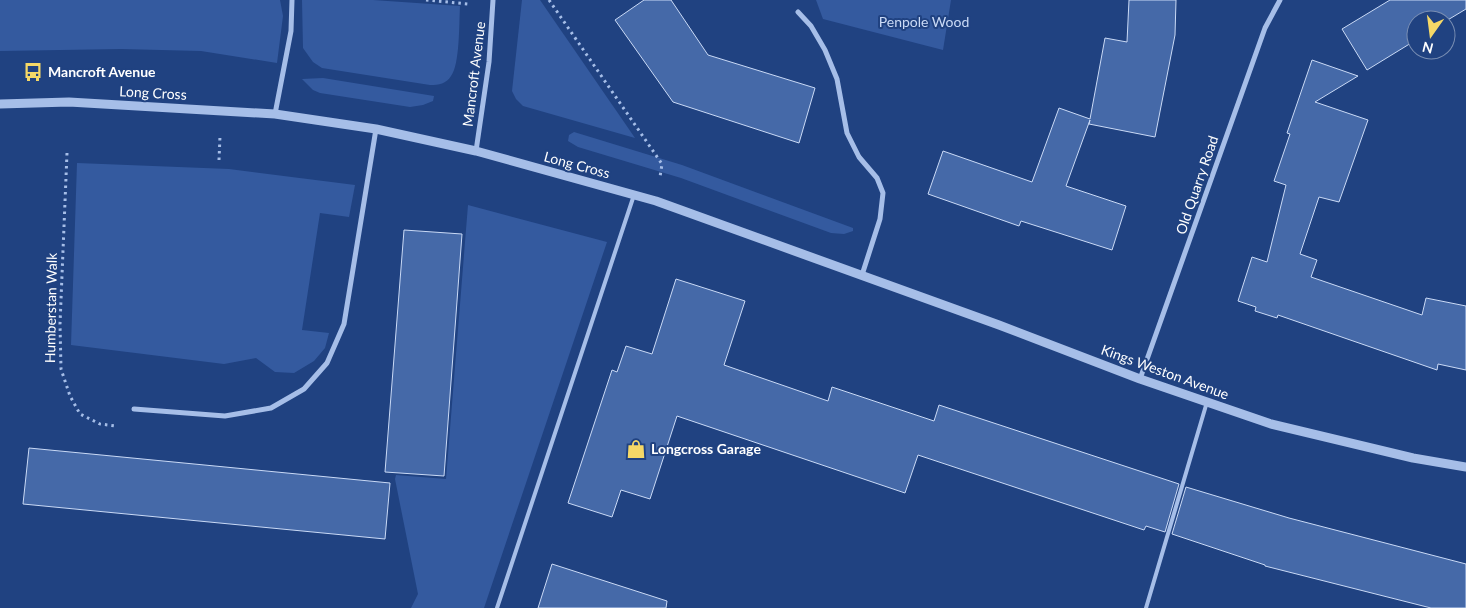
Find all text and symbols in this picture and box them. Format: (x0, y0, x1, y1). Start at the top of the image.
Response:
north arrow (1406, 10, 1456, 60)
park label: Penpole Wood (879, 13, 969, 30)
street label: Mancroft Avenue (459, 20, 488, 128)
text: N (1420, 39, 1435, 58)
bus stop icon: Mancroft Avenue (22, 61, 44, 83)
place label: Mancroft Avenue (48, 63, 156, 80)
street label: Long Cross (119, 82, 187, 103)
street label: Old Quarry Road (1172, 133, 1221, 236)
street label: Long Cross (542, 148, 612, 181)
street label: Humberstan Walk (41, 252, 60, 363)
street label: Kings Weston Avenue (1099, 341, 1231, 403)
shop icon: Longcross Garage (625, 438, 647, 460)
place label: Longcross Garage (651, 440, 761, 457)

